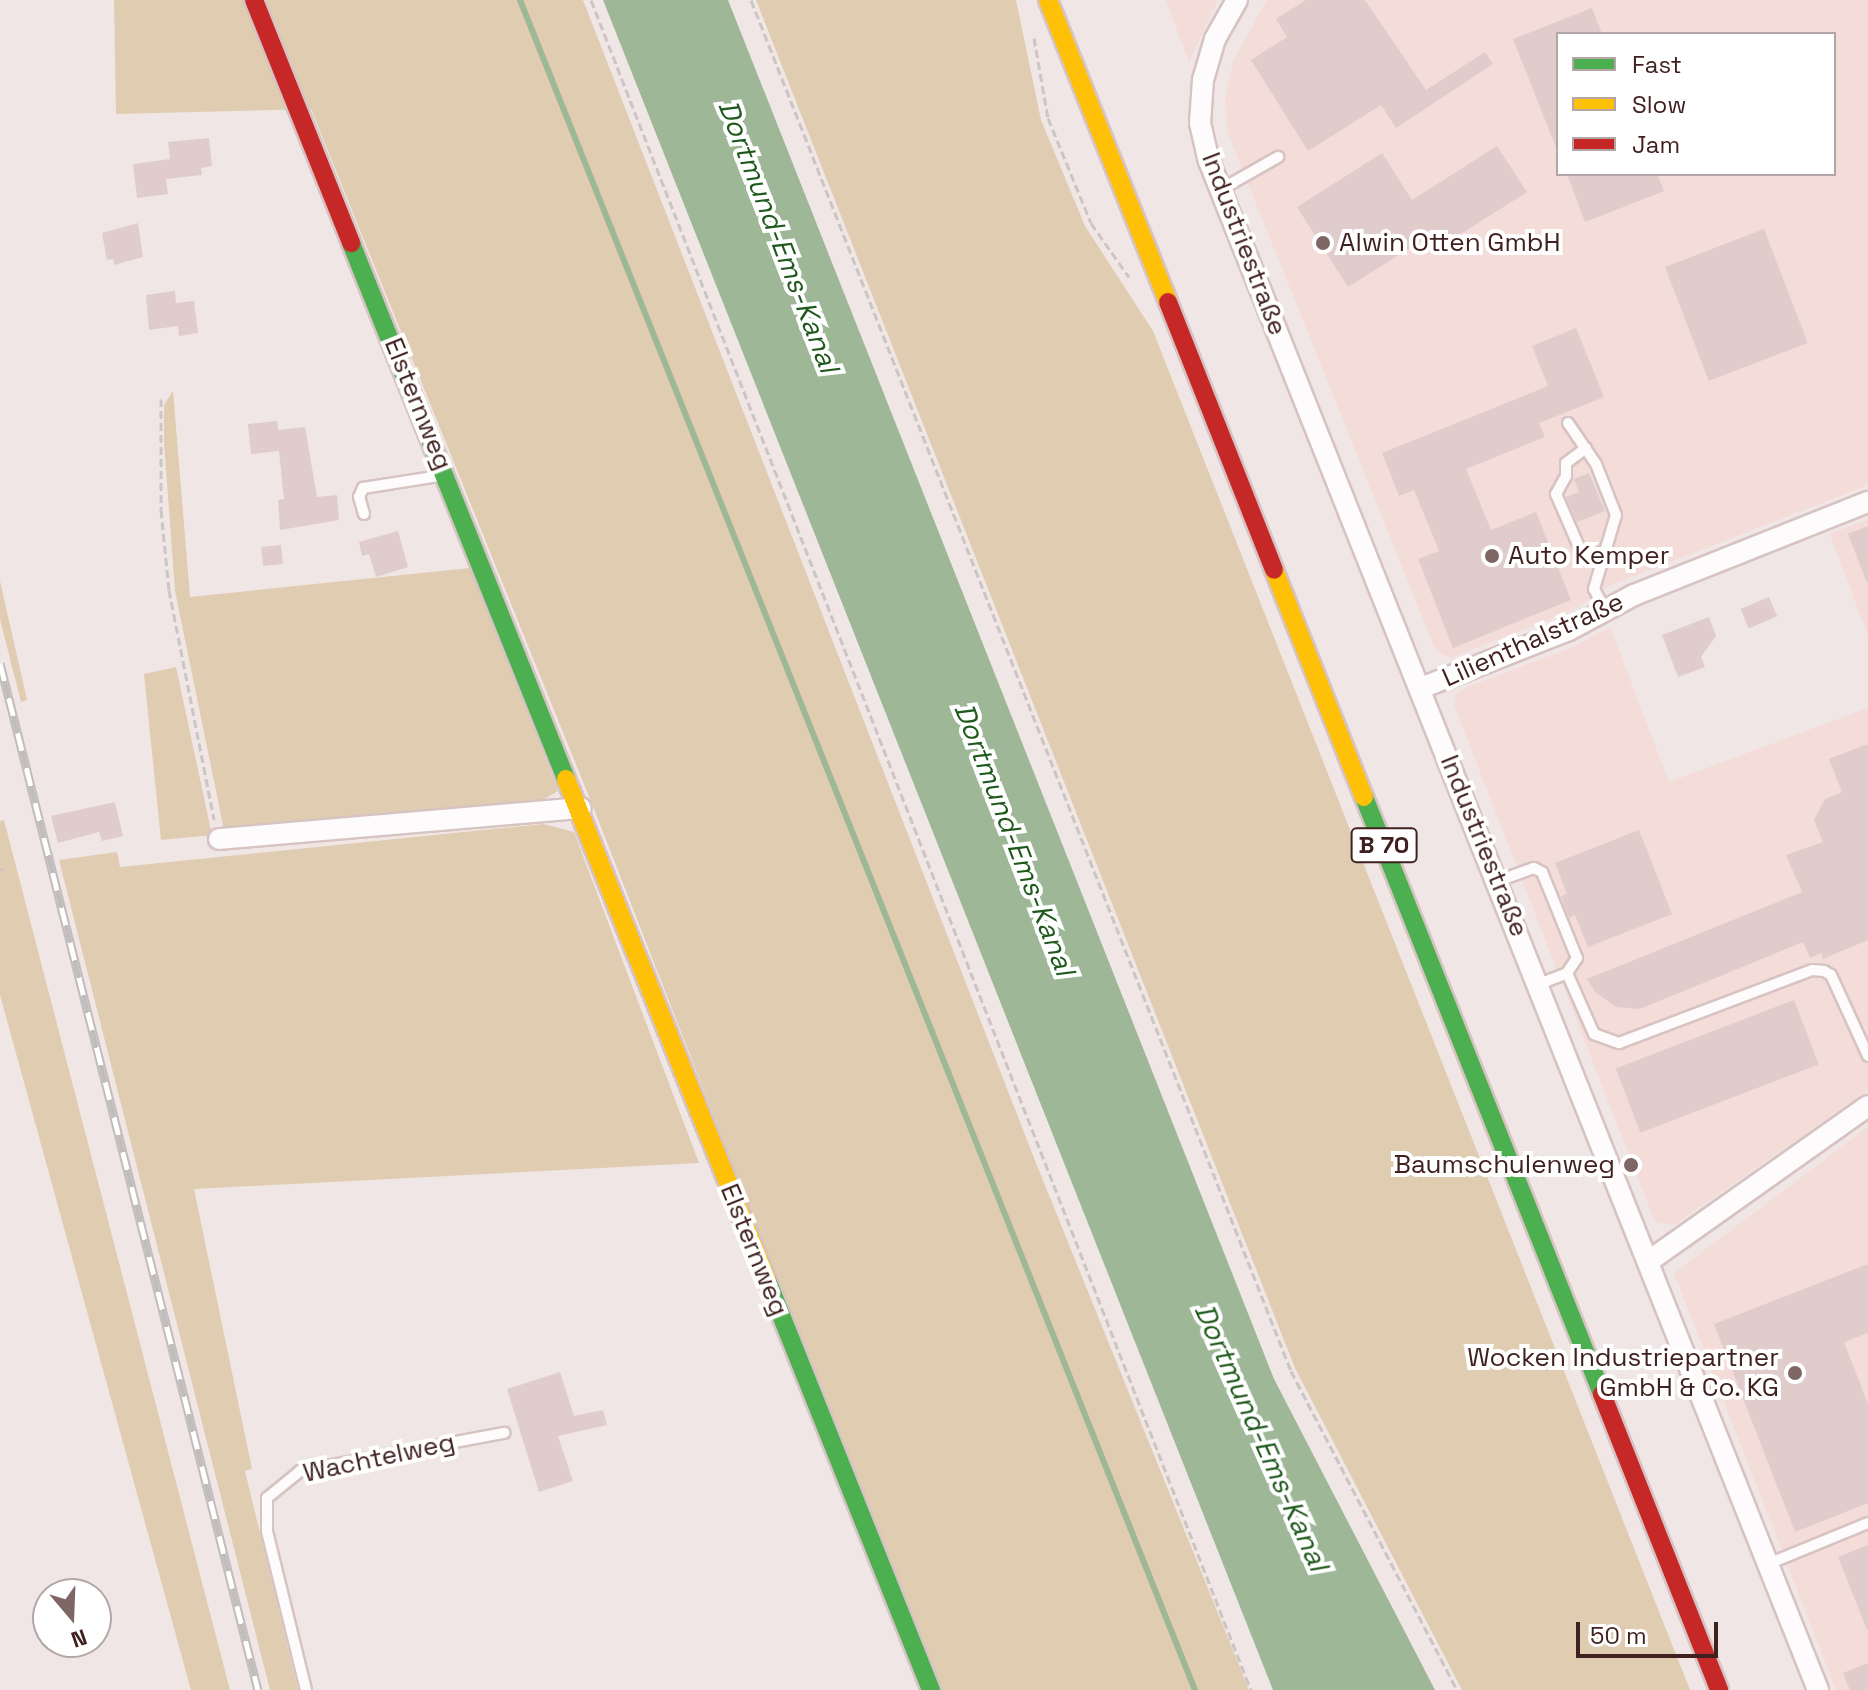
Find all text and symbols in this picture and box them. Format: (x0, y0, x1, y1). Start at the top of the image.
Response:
legend (1556, 32, 1836, 176)
text: Fast (1632, 49, 1682, 80)
text: Slow (1632, 89, 1686, 120)
water label: Dortmund-Ems-Kanal (712, 95, 846, 377)
text: Jam (1632, 129, 1680, 160)
street label: Industriestraße (1195, 148, 1293, 340)
place label: Alwin Otten GmbH (1339, 227, 1561, 259)
marker: Alwin Otten GmbH (1314, 234, 1332, 252)
street label: Elsternweg (377, 333, 459, 475)
place label: Auto Kemper (1508, 540, 1670, 572)
marker: Auto Kemper (1483, 547, 1501, 565)
street label: Lilienthalstraße (1438, 586, 1628, 694)
water label: Dortmund-Ems-Kanal (948, 698, 1082, 980)
street label: Industriestraße (1433, 751, 1535, 941)
road number: B 70 (1350, 825, 1418, 865)
place label: Baumschulenweg (1394, 1149, 1615, 1181)
marker: Baumschulenweg (1622, 1156, 1640, 1174)
street label: Elsternweg (713, 1179, 795, 1321)
water label: Dortmund-Ems-Kanal (1188, 1298, 1336, 1576)
place label: Wocken Industriepartner GmbH & Co. KG (1467, 1342, 1779, 1404)
marker: Wocken Industriepartner GmbH & Co. KG (1786, 1364, 1804, 1382)
street label: Wachtelweg (300, 1427, 458, 1489)
north arrow (32, 1578, 112, 1658)
scale bar (1580, 1606, 1722, 1656)
text: 50 m (1590, 1620, 1647, 1651)
text: N (68, 1623, 91, 1654)

